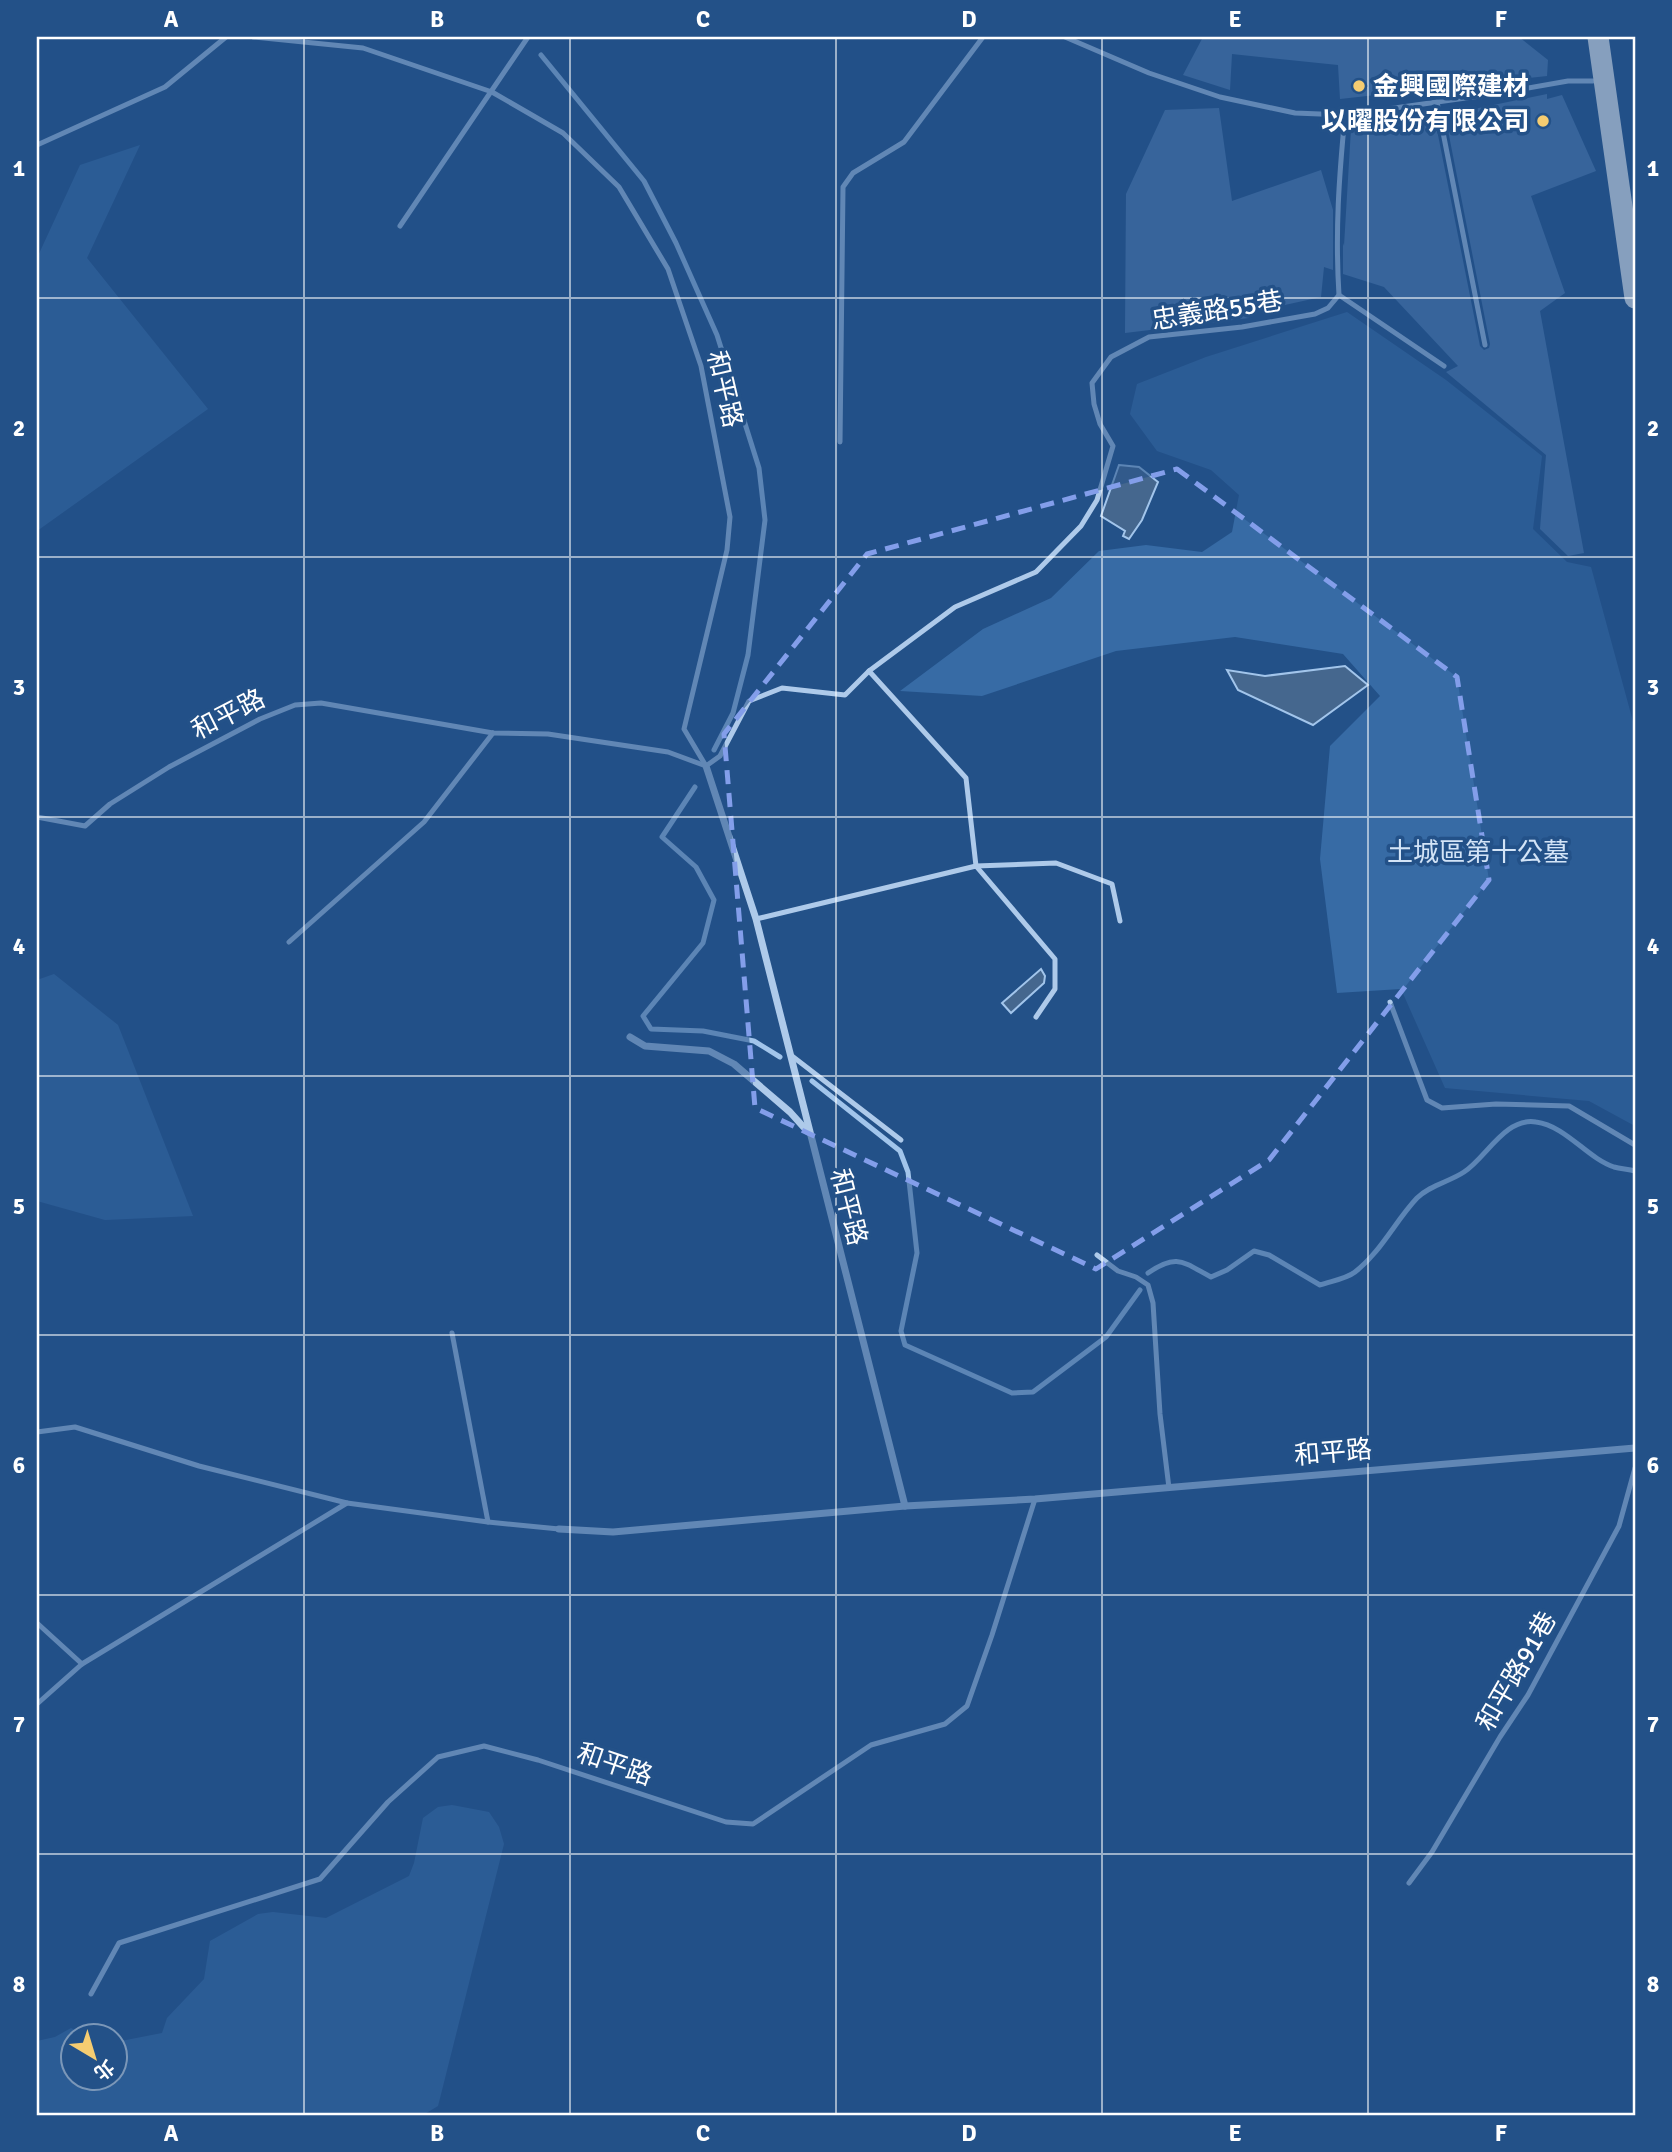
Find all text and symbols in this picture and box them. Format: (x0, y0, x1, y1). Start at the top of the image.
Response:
text: A (164, 5, 179, 34)
text: B (430, 5, 444, 34)
text: C (696, 5, 710, 34)
text: D (961, 5, 977, 34)
text: E (1228, 5, 1242, 34)
text: F (1495, 5, 1507, 34)
place label: 金興國際建材 (1373, 71, 1529, 103)
marker: 金興國際建材 (1351, 78, 1367, 94)
place label: 以曜股份有限公司 (1321, 106, 1529, 138)
marker: 以曜股份有限公司 (1535, 113, 1551, 129)
text: 1 (13, 154, 25, 183)
text: 1 (1647, 154, 1659, 183)
street label: 忠義路55巷 (1149, 285, 1285, 337)
street label: 和平路 (700, 348, 748, 431)
text: 2 (13, 414, 25, 443)
text: 2 (1647, 414, 1659, 443)
text: 3 (13, 673, 25, 702)
text: 3 (1647, 673, 1659, 702)
street label: 和平路 (186, 683, 270, 747)
park label: 土城區第十公墓 (1387, 837, 1569, 869)
text: 4 (13, 932, 25, 961)
text: 4 (1647, 932, 1659, 961)
street label: 和平路 (823, 1166, 873, 1249)
text: 5 (13, 1192, 25, 1221)
text: 5 (1647, 1192, 1659, 1221)
street label: 和平路 (1293, 1434, 1373, 1472)
text: 6 (13, 1451, 25, 1480)
text: 6 (1647, 1451, 1659, 1480)
street label: 和平路91巷 (1470, 1606, 1564, 1737)
text: 7 (13, 1710, 25, 1739)
text: 7 (1647, 1710, 1659, 1739)
street label: 和平路 (573, 1737, 657, 1793)
text: 8 (13, 1970, 25, 1999)
text: 8 (1647, 1970, 1659, 1999)
north arrow (60, 2022, 130, 2092)
text: 北 (89, 2054, 119, 2085)
text: A (164, 2119, 179, 2148)
text: B (430, 2119, 444, 2148)
text: C (696, 2119, 710, 2148)
text: D (961, 2119, 977, 2148)
text: E (1228, 2119, 1242, 2148)
text: F (1495, 2119, 1507, 2148)

